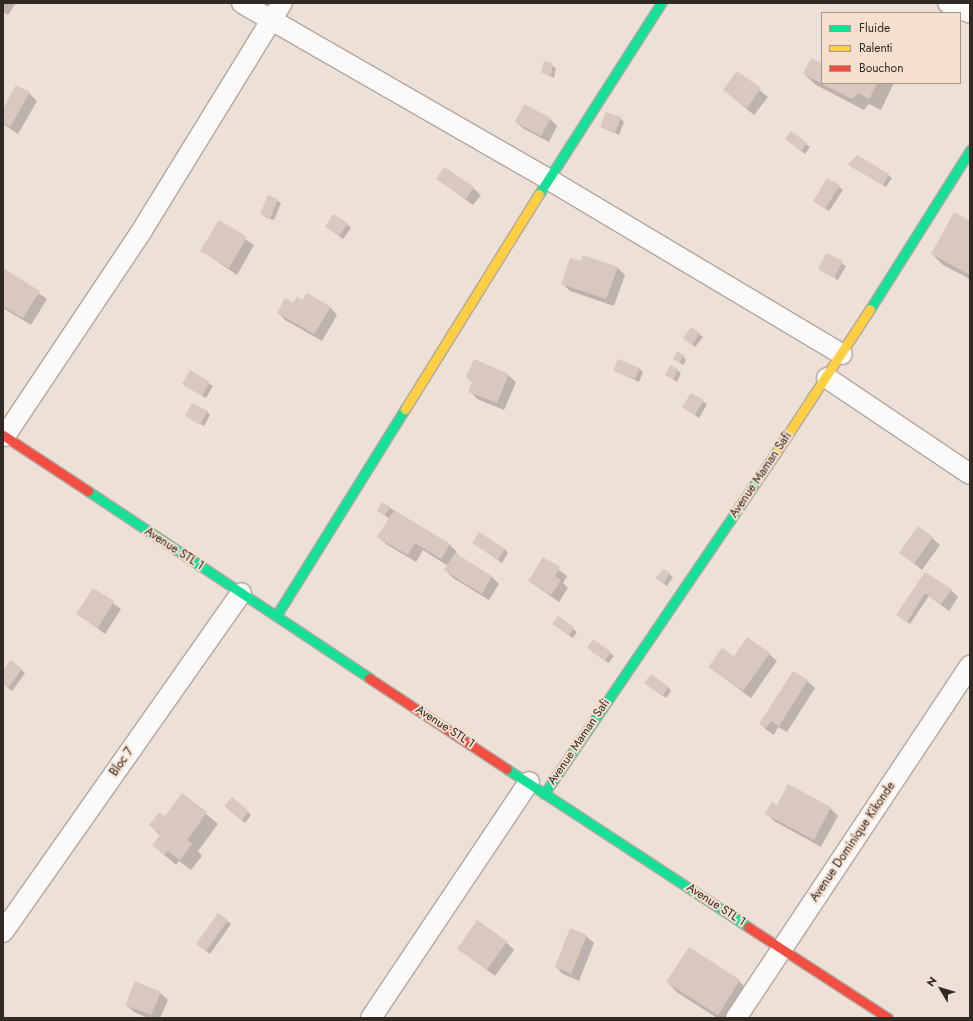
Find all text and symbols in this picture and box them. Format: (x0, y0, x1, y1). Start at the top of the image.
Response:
legend (821, 12, 961, 84)
text: Fluide (859, 19, 890, 37)
text: Ralenti (859, 39, 893, 57)
text: Bouchon (859, 59, 903, 77)
street label: Avenue Maman Safi (727, 429, 795, 521)
street label: Avenue STL 1 (142, 525, 206, 573)
street label: Avenue Maman Safi (545, 696, 613, 788)
street label: Avenue STL 1 (413, 703, 477, 751)
street label: Bloc 7 (107, 745, 137, 779)
street label: Avenue Dominique Kikonde (808, 779, 898, 905)
street label: Avenue STL 1 (684, 881, 748, 929)
north arrow (921, 969, 961, 1009)
text: N (923, 973, 941, 990)

